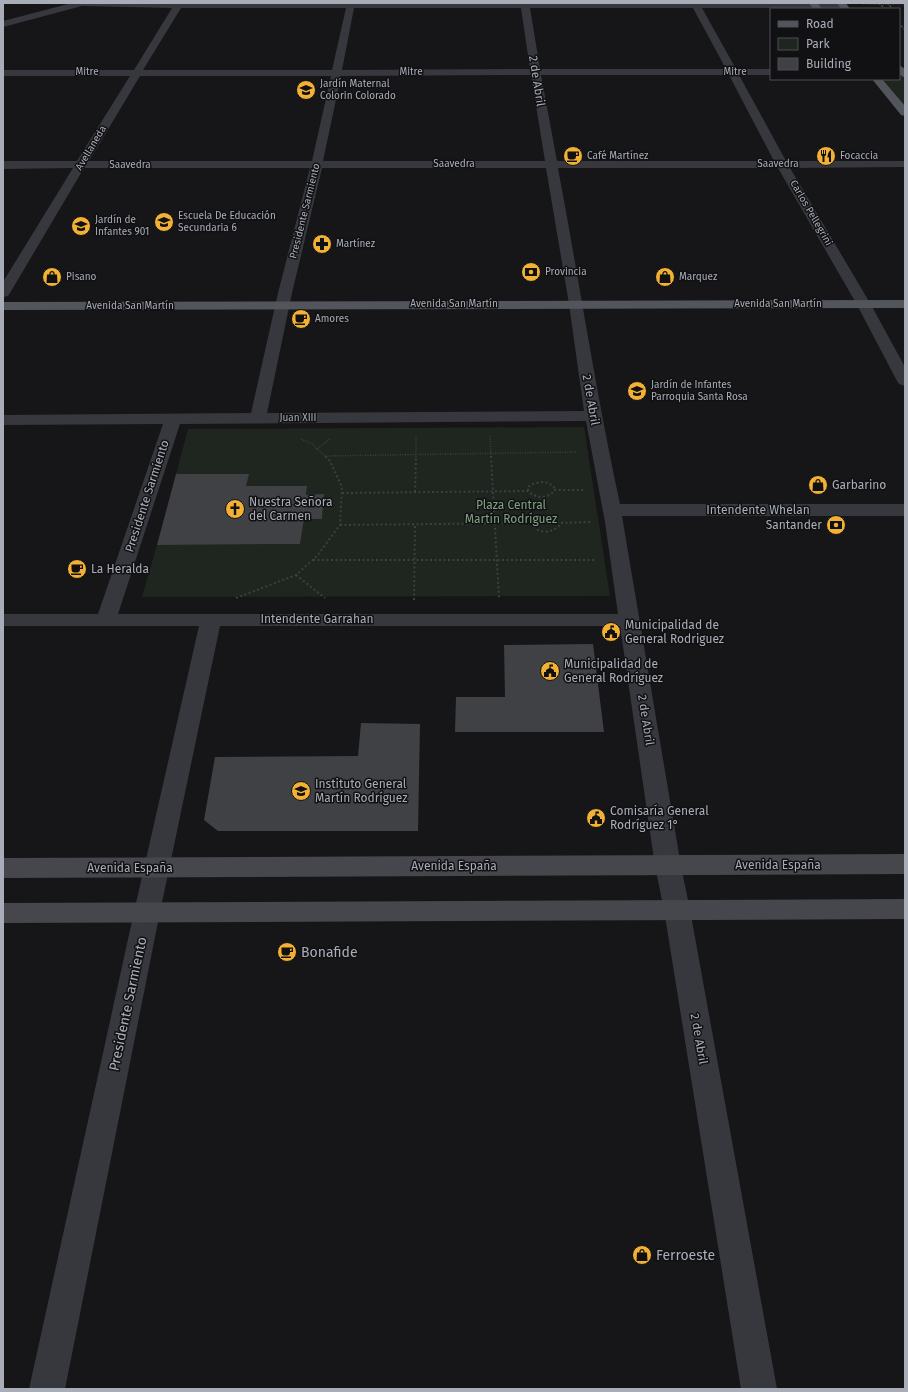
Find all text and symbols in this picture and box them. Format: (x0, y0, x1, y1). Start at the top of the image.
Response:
legend (770, 8, 900, 80)
text: Road (806, 17, 834, 31)
text: Park (806, 37, 830, 51)
street label: 2 de Abril (526, 54, 548, 108)
text: Building (806, 57, 852, 71)
street label: Mitre (75, 66, 99, 78)
street label: Mitre (399, 66, 423, 78)
street label: Mitre (723, 66, 747, 78)
place label: Jardín Maternal Colorin Colorado (320, 77, 396, 102)
school or university icon: Jardín Maternal Colorin Colorado (295, 79, 317, 101)
street label: Avellaneda (73, 123, 109, 173)
cafe icon: Café Martínez (562, 145, 584, 167)
restaurant icon: Focaccia (815, 145, 837, 167)
place label: Café Martínez (587, 149, 649, 162)
place label: Focaccia (840, 150, 878, 162)
street label: Saavedra (433, 158, 475, 170)
street label: Saavedra (757, 158, 799, 170)
street label: Saavedra (109, 159, 151, 171)
street label: Presidente Sarmiento (287, 162, 323, 260)
street label: Carlos Pellegrini (787, 178, 835, 248)
place label: Escuela De Educación Secundaria 6 (178, 210, 276, 234)
school or university icon: Escuela De Educación Secundaria 6 (153, 211, 175, 233)
place label: Jardín de Infantes 901 (95, 213, 149, 238)
school or university icon: Jardín de Infantes 901 (70, 215, 92, 237)
pharmacy icon: Martínez (311, 233, 333, 255)
place label: Martínez (336, 237, 376, 250)
bank icon: Provincia (520, 261, 542, 283)
shop icon: Pisano (41, 266, 63, 288)
place label: Provincia (545, 266, 587, 278)
shop icon: Marquez (654, 266, 676, 288)
place label: Pisano (66, 271, 96, 283)
place label: Marquez (679, 271, 718, 283)
street label: Avenida San Martín (410, 297, 498, 310)
street label: Avenida San Martín (734, 297, 822, 310)
street label: Avenida San Martín (86, 299, 174, 312)
cafe icon: Amores (290, 308, 312, 330)
place label: Amores (315, 313, 349, 325)
street label: 2 de Abril (580, 373, 602, 427)
place label: Jardín de Infantes Parroquia Santa Rosa (651, 378, 748, 403)
school or university icon: Jardín de Infantes Parroquia Santa Rosa (626, 380, 648, 402)
street label: Juan XIII (279, 412, 317, 424)
street label: Presidente Sarmiento (122, 438, 172, 554)
shop icon: Garbarino (807, 474, 829, 496)
place label: Garbarino (832, 478, 886, 492)
place label: Nuestra Señora del Carmen (249, 495, 332, 523)
church icon: Nuestra Señora del Carmen (224, 498, 246, 520)
park label: Plaza Central Martín Rodríguez (465, 498, 557, 526)
street label: Intendente Whelan (706, 503, 810, 517)
bank icon: Santander (825, 514, 847, 536)
place label: Santander (766, 518, 822, 532)
cafe icon: La Heralda (66, 558, 88, 580)
place label: La Heralda (91, 562, 149, 576)
street label: Intendente Garrahan (261, 612, 373, 626)
place label: Municipalidad de General Rodriguez (625, 618, 724, 646)
public building icon: Municipalidad de General Rodriguez (600, 621, 622, 643)
place label: Municipalidad de General Rodríguez (564, 657, 663, 685)
public building icon: Municipalidad de General Rodríguez (539, 660, 561, 682)
street label: 2 de Abril (635, 693, 657, 747)
place label: Instituto General Martín Rodríguez (315, 777, 408, 805)
school or university icon: Instituto General Martín Rodríguez (290, 780, 312, 802)
place label: Comisaría General Rodríguez 1° (610, 804, 709, 832)
public building icon: Comisaría General Rodríguez 1° (585, 807, 607, 829)
street label: Avenida España (735, 858, 821, 872)
street label: Avenida España (411, 859, 497, 873)
street label: Avenida España (87, 861, 173, 875)
street label: Presidente Sarmiento (105, 935, 151, 1073)
cafe icon: Bonafide (276, 941, 298, 963)
place label: Bonafide (301, 944, 358, 961)
street label: 2 de Abril (688, 1012, 710, 1066)
shop icon: Ferroeste (631, 1244, 653, 1266)
place label: Ferroeste (656, 1247, 715, 1264)

